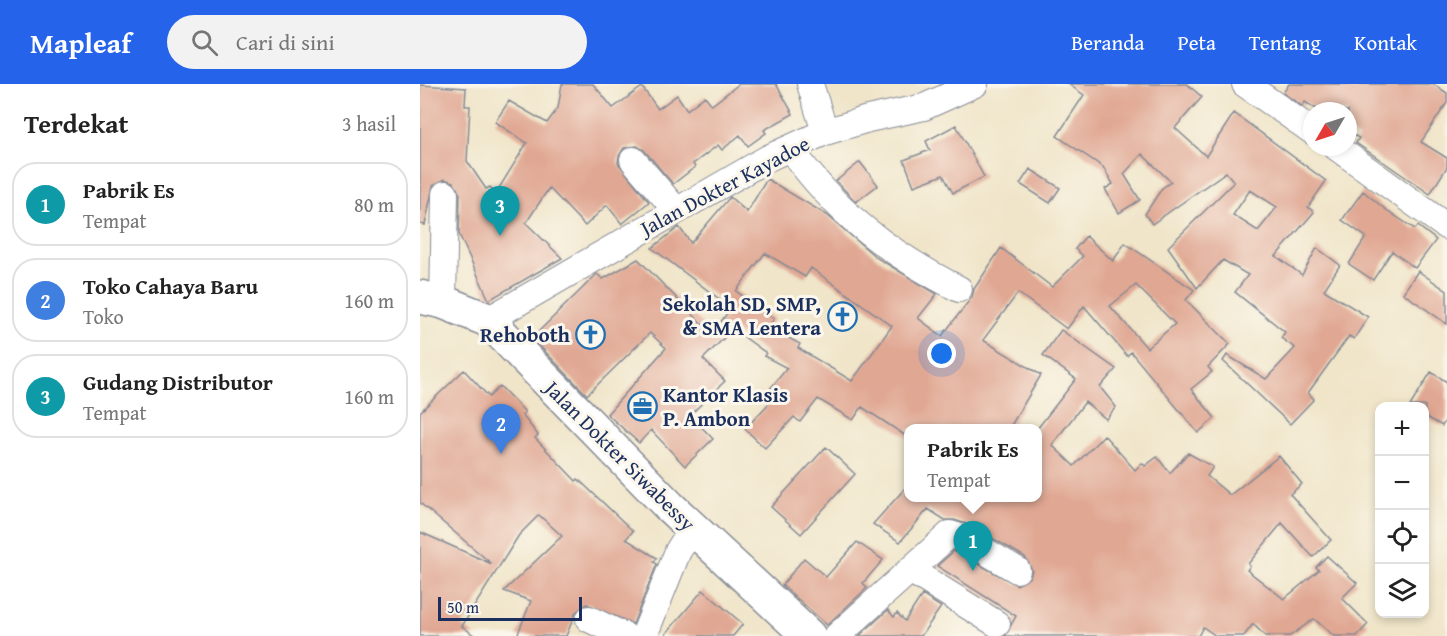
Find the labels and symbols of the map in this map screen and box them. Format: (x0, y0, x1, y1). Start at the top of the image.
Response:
north arrow (1303, 102, 1357, 156)
street label: Jalan Dokter Kayadoe (632, 128, 815, 245)
pin: 3 (480, 186, 520, 236)
place label: Sekolah SD, SMP, & SMA Lentera (662, 288, 821, 343)
church icon: Sekolah SD, SMP, & SMA Lentera (826, 300, 858, 332)
place label: Rehoboth (480, 319, 571, 350)
church icon: Rehoboth (575, 319, 607, 351)
your location (927, 339, 956, 368)
street label: Jalan Dokter Siwabessy (536, 371, 703, 538)
place label: Kantor Klasis P. Ambon (663, 379, 788, 434)
office icon: Kantor Klasis P. Ambon (626, 391, 658, 423)
pin: 2 (482, 404, 520, 454)
pin: 1 (954, 522, 992, 571)
scale bar (438, 594, 582, 622)

